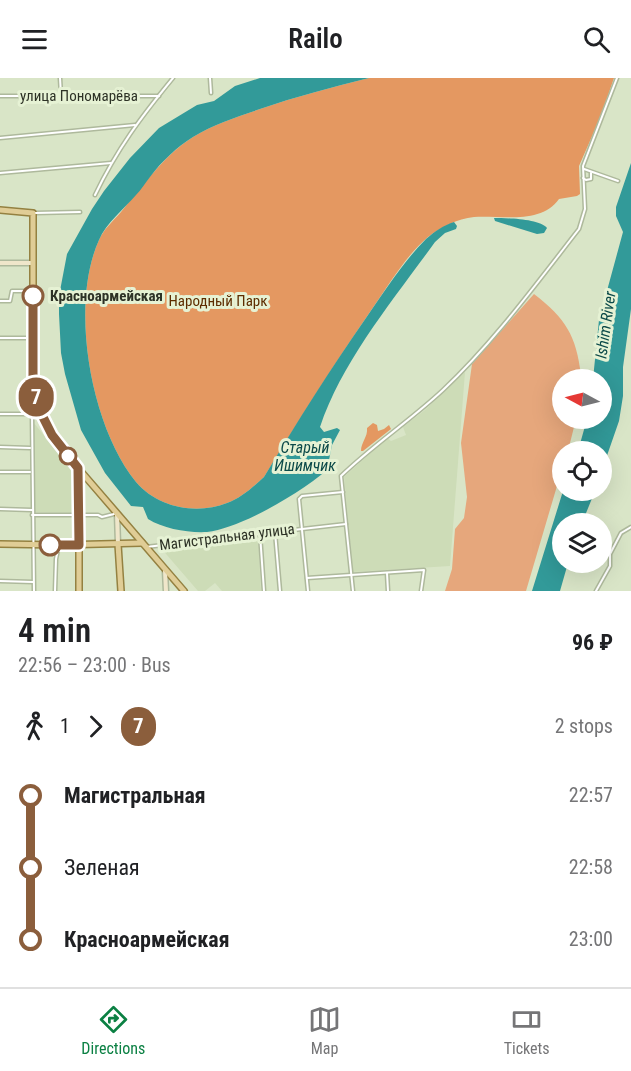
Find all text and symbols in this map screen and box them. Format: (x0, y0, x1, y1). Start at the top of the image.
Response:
icon: menu (18, 23, 51, 56)
text: Railo (288, 23, 343, 55)
icon: search (580, 23, 613, 56)
street label: улица Пономарёва (20, 87, 138, 105)
marker: Красноармейская (22, 285, 44, 307)
place label: Красноармейская (50, 287, 163, 305)
water label: Ishim River (591, 289, 620, 360)
park label: Народный Парк (169, 292, 267, 310)
north arrow (552, 369, 612, 429)
map controls (552, 369, 612, 573)
line badge: 7 (16, 378, 56, 416)
text: 7 (31, 385, 41, 409)
water label: Старый Ишимчик (274, 438, 336, 475)
button: locate (552, 441, 612, 501)
unlabelled marker (59, 447, 77, 465)
button: layers (552, 513, 612, 573)
street label: Магистральная улица (158, 520, 296, 554)
unlabelled marker (39, 534, 61, 556)
text: 4 min (18, 611, 91, 650)
text: 96 ₽ (572, 630, 613, 655)
text: 22:56 – 23:00 · Bus (18, 653, 171, 677)
icon: walk (18, 710, 51, 743)
icon: forward (79, 710, 112, 743)
text: 1 (60, 714, 70, 738)
text: 7 (133, 714, 144, 738)
text: 2 stops (555, 714, 613, 738)
text: Магистральная (64, 783, 206, 808)
text: 22:57 (569, 783, 613, 807)
text: Зеленая (64, 855, 140, 880)
text: 22:58 (569, 855, 613, 879)
text: Красноармейская (64, 927, 230, 952)
text: 23:00 (569, 927, 613, 951)
tab: Directions (81, 1003, 145, 1058)
tab: Map (308, 1003, 341, 1058)
tab: Tickets (504, 1003, 550, 1058)

